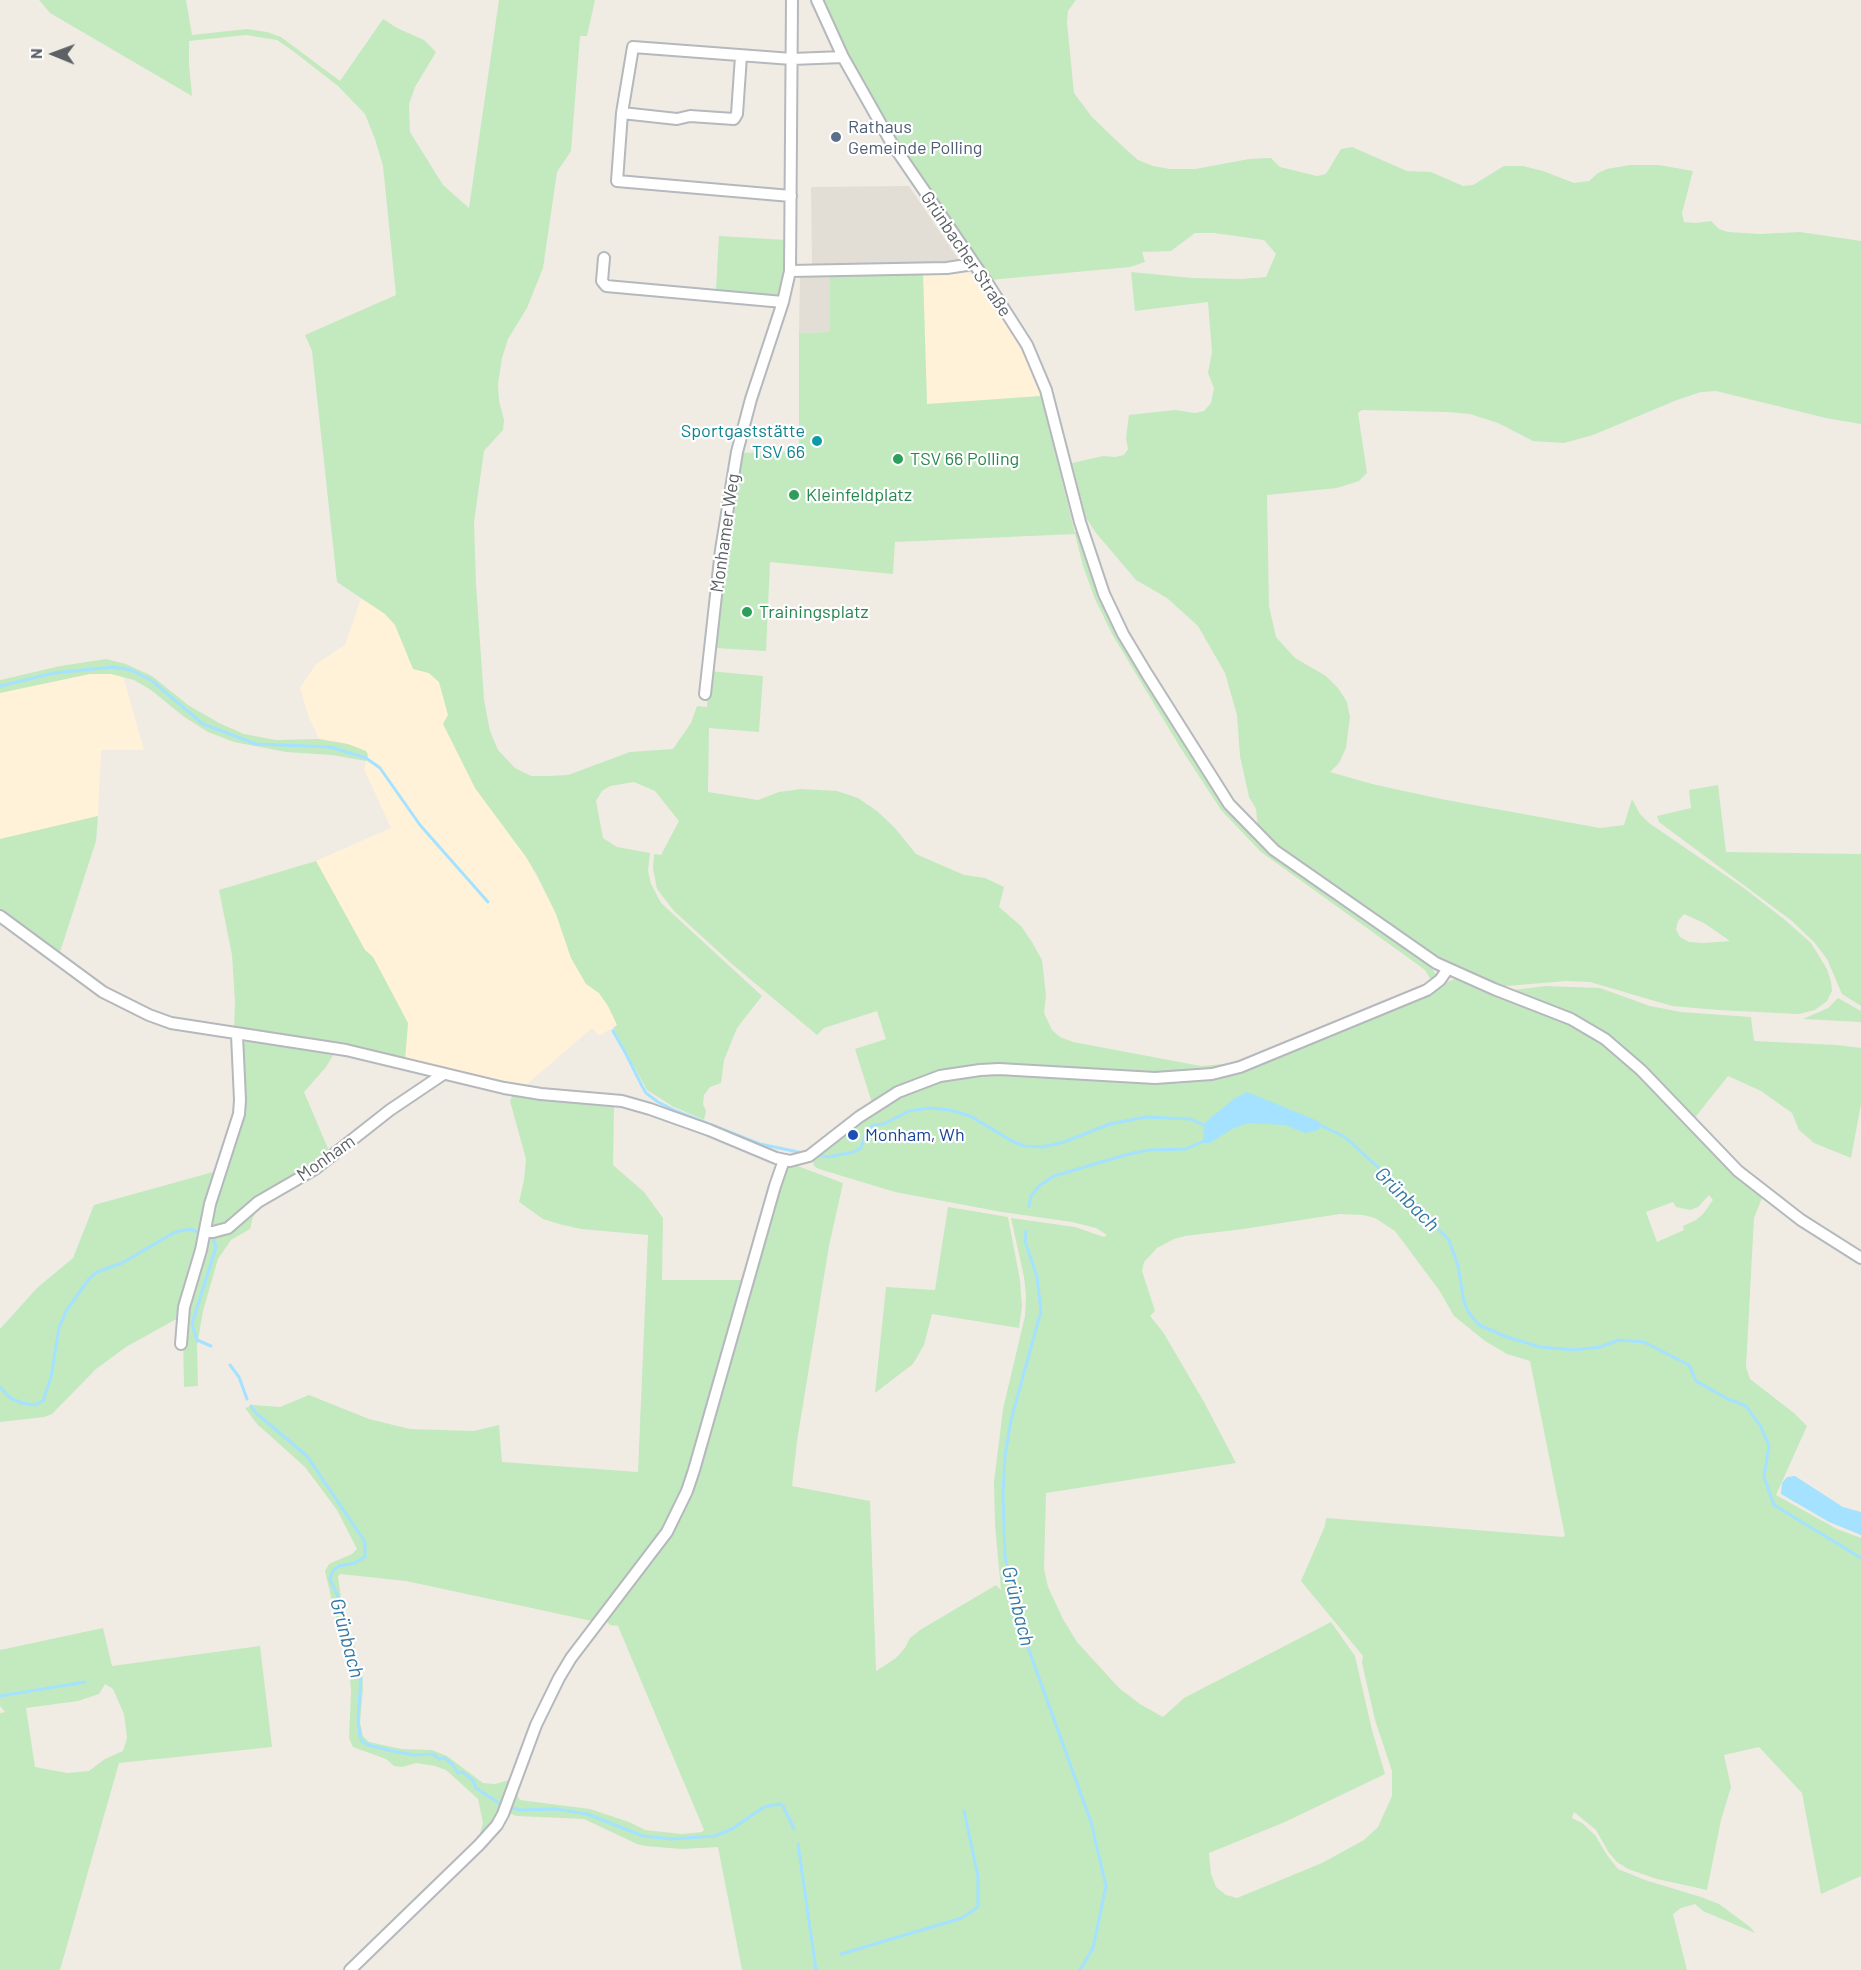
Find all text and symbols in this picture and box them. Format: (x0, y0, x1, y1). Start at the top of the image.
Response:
north arrow (24, 24, 84, 84)
text: N (26, 48, 45, 59)
place label: Rathaus Gemeinde Polling (848, 116, 982, 158)
marker: Rathaus Gemeinde Polling (829, 130, 843, 144)
street label: Grünbacher Straße (916, 187, 1016, 321)
place label: Sportgaststätte TSV 66 (681, 420, 805, 462)
marker: Sportgaststätte TSV 66 (810, 434, 824, 448)
place label: TSV 66 Polling (910, 448, 1019, 470)
marker: TSV 66 Polling (891, 452, 905, 466)
street label: Monhamer Weg (706, 472, 744, 594)
place label: Kleinfeldplatz (806, 484, 912, 506)
marker: Kleinfeldplatz (787, 488, 801, 502)
place label: Trainingsplatz (759, 601, 869, 623)
marker: Trainingsplatz (740, 605, 754, 619)
place label: Monham, Wh (865, 1124, 965, 1146)
marker: Monham, Wh (846, 1128, 860, 1142)
street label: Monham (293, 1130, 359, 1186)
water label: Grünbach (1370, 1162, 1444, 1236)
water label: Grünbach (996, 1564, 1040, 1648)
water label: Grünbach (325, 1596, 369, 1680)

